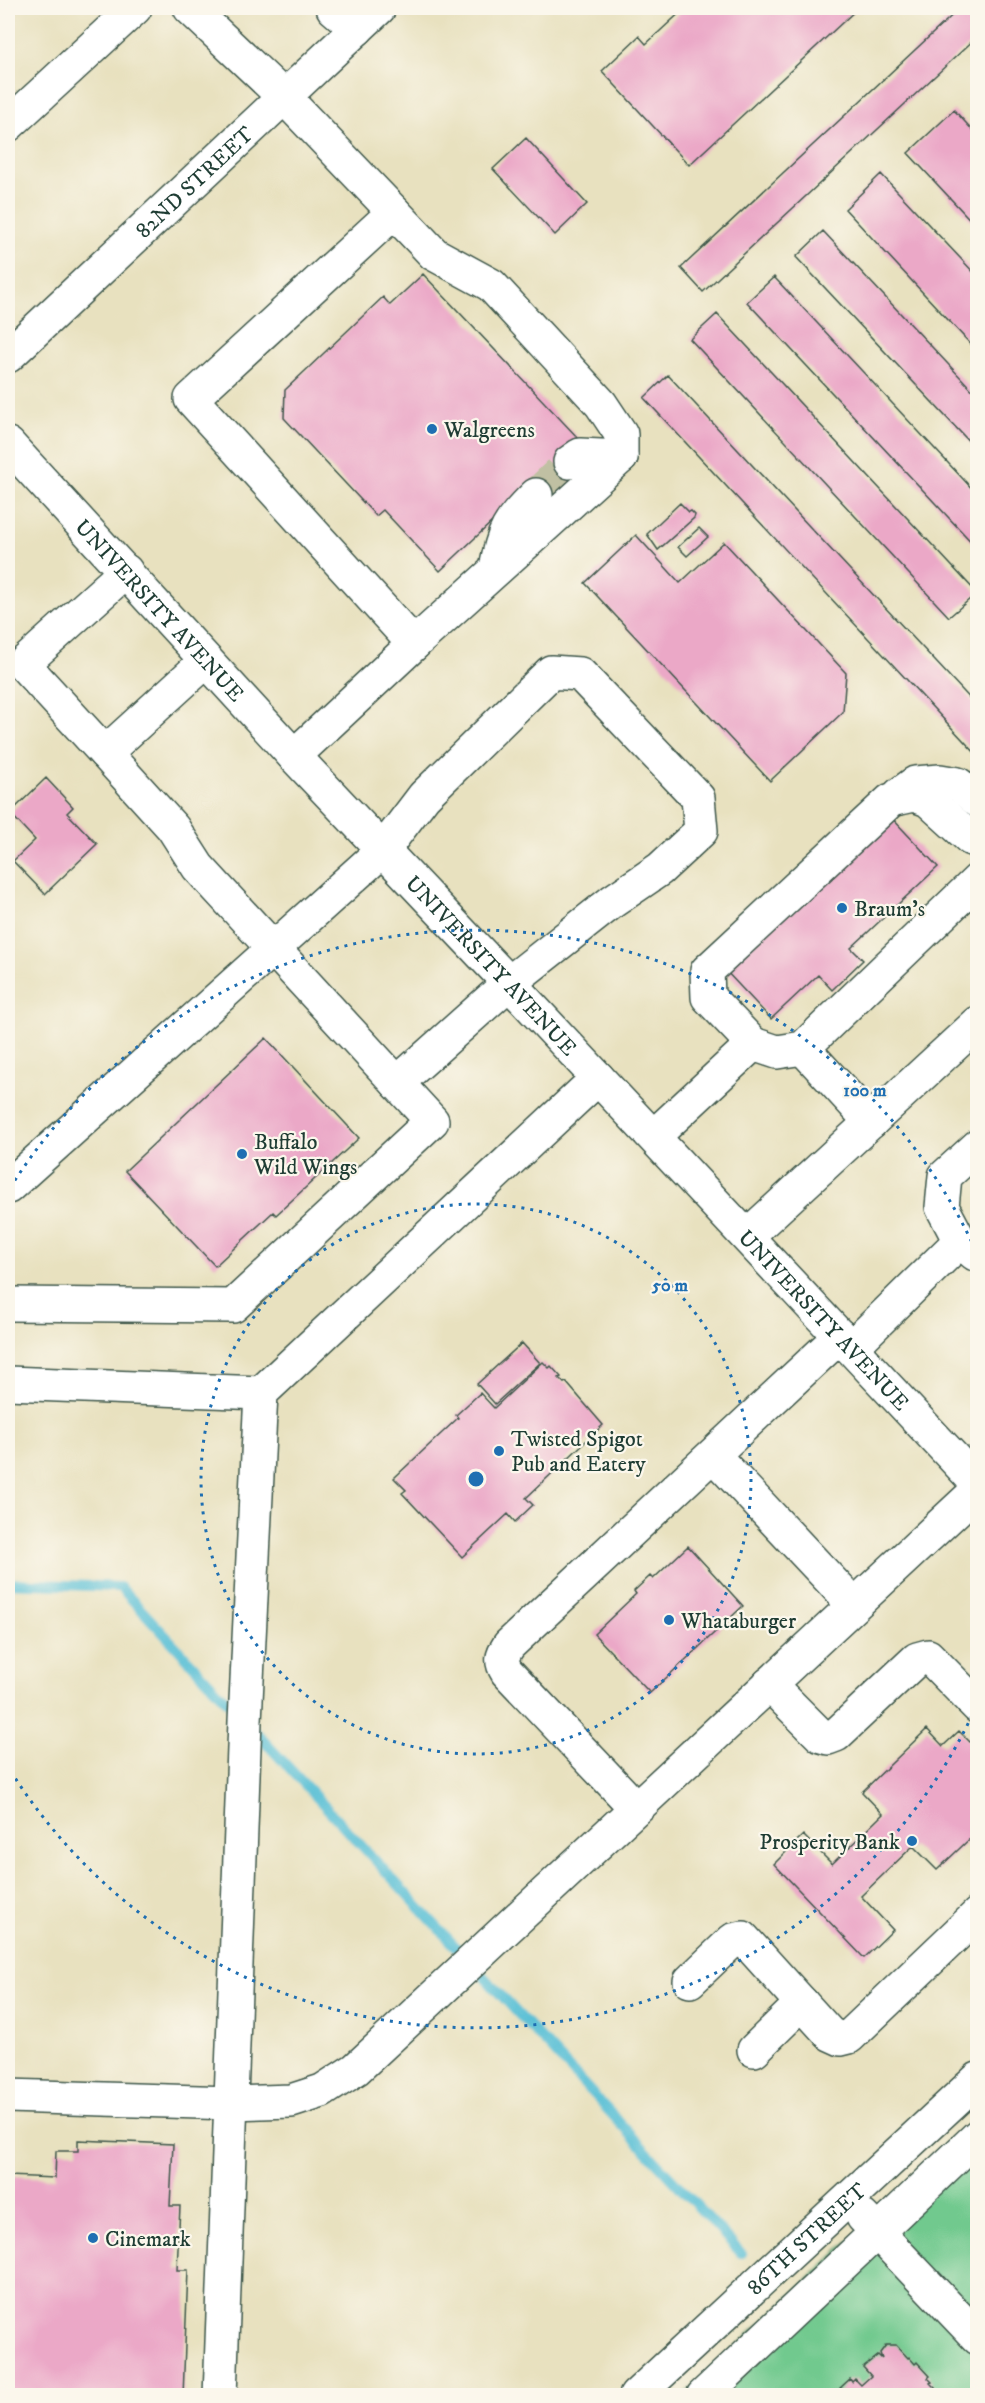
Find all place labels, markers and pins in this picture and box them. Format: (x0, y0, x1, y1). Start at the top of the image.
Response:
place label: Walgreens (443, 417, 535, 444)
marker: Walgreens (425, 422, 439, 436)
place label: Braum's (854, 896, 925, 923)
marker: Braum's (835, 901, 849, 915)
place label: Buffalo Wild Wings (253, 1129, 357, 1181)
marker: Buffalo Wild Wings (235, 1147, 249, 1161)
place label: Twisted Spigot Pub and Eatery (511, 1426, 646, 1478)
marker: Twisted Spigot Pub and Eatery (492, 1444, 506, 1458)
centre of rings (466, 1469, 486, 1489)
place label: Whataburger (680, 1608, 797, 1635)
marker: Whataburger (662, 1613, 676, 1627)
place label: Prosperity Bank (759, 1829, 900, 1856)
marker: Prosperity Bank (905, 1834, 919, 1848)
place label: Cinemark (105, 2226, 191, 2253)
marker: Cinemark (86, 2231, 100, 2245)

